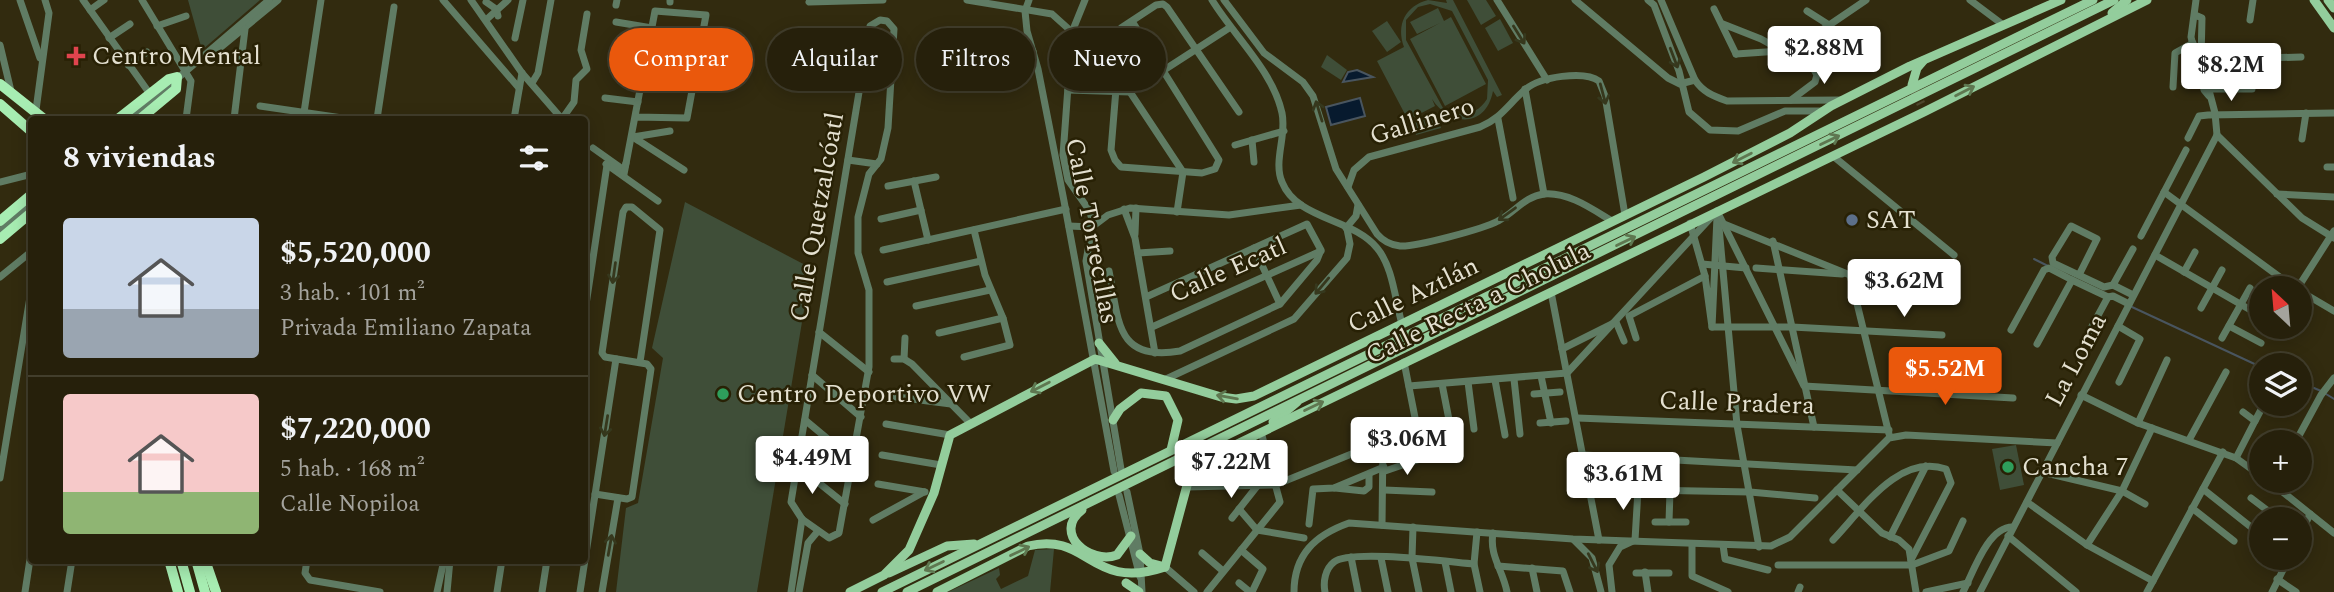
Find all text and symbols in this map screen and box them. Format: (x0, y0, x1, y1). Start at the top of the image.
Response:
one-way arrow (1512, 24, 1526, 44)
pin: $2.88M (1767, 27, 1881, 86)
chip: Comprar (609, 28, 753, 91)
chip: Alquilar (767, 28, 902, 91)
chip: Filtros (916, 28, 1035, 91)
chip: Nuevo (1049, 28, 1166, 91)
text: $2.88M (1784, 31, 1864, 66)
place label: Centro Mental (92, 36, 261, 76)
pin: $8.2M (2182, 43, 2280, 103)
marker: Centro Mental (66, 46, 86, 66)
one-way arrow (1668, 46, 1681, 68)
text: $8.2M (2197, 48, 2265, 83)
one-way arrow (1598, 82, 1611, 104)
one-way arrow (1954, 84, 1975, 98)
street label: Gallinero (1364, 86, 1480, 156)
one-way arrow (1311, 101, 1324, 123)
street label: Calle Quetzalcóatl (779, 109, 855, 325)
one-way arrow (1819, 133, 1840, 147)
street label: Calle Torrecillas (1054, 134, 1130, 328)
text: 8 viviendas (63, 135, 216, 181)
icon: filters (515, 139, 553, 177)
one-way arrow (1732, 151, 1753, 165)
place label: SAT (1866, 200, 1916, 240)
one-way arrow (1498, 207, 1517, 221)
marker: SAT (1844, 212, 1860, 228)
street label: Calle Ecatl (1163, 226, 1293, 314)
text: $5,520,000 (280, 230, 431, 276)
street label: Calle Recta a Cholula (1359, 231, 1598, 375)
one-way arrow (1615, 233, 1636, 247)
icon: home (119, 246, 203, 330)
street label: Calle Aztlán (1340, 246, 1486, 344)
pin: $3.62M (1847, 260, 1961, 319)
one-way arrow (607, 261, 620, 284)
text: $3.62M (1864, 264, 1944, 299)
text: 3 hab. · 101 m² (280, 276, 425, 311)
north arrow (2249, 276, 2312, 340)
map controls (2249, 276, 2312, 570)
one-way arrow (1314, 277, 1330, 295)
street label: La Loma (2035, 306, 2118, 414)
text: Privada Emiliano Zapata (280, 311, 531, 346)
pin: $5.52M (1888, 348, 2002, 407)
text: $5.52M (1905, 352, 1985, 387)
button: layers (2249, 353, 2312, 416)
place label: Centro Deportivo VW (737, 374, 991, 414)
street label: Calle Pradera (1658, 380, 1816, 426)
one-way arrow (1030, 381, 1051, 394)
marker: Centro Deportivo VW (715, 386, 731, 402)
one-way arrow (1216, 390, 1239, 403)
one-way arrow (1303, 399, 1324, 412)
text: $7,220,000 (280, 406, 431, 452)
one-way arrow (599, 414, 612, 437)
pin: $3.06M (1350, 418, 1464, 477)
icon: home (119, 422, 203, 506)
text: $3.06M (1367, 422, 1447, 457)
button: + (2249, 430, 2312, 493)
pin: $4.49M (755, 436, 869, 496)
pin: $7.22M (1174, 440, 1288, 500)
text: $4.49M (772, 441, 852, 476)
text: $7.22M (1191, 445, 1271, 480)
place label: Cancha 7 (2022, 447, 2128, 487)
text: 5 hab. · 168 m² (280, 452, 425, 487)
pin: $3.61M (1566, 452, 1680, 512)
text: $3.61M (1583, 457, 1663, 492)
marker: Cancha 7 (2000, 459, 2016, 475)
text: Calle Nopiloa (280, 487, 420, 522)
button: − (2249, 507, 2312, 570)
one-way arrow (604, 534, 617, 557)
one-way arrow (1009, 543, 1030, 557)
one-way arrow (1586, 552, 1600, 572)
one-way arrow (924, 560, 945, 574)

